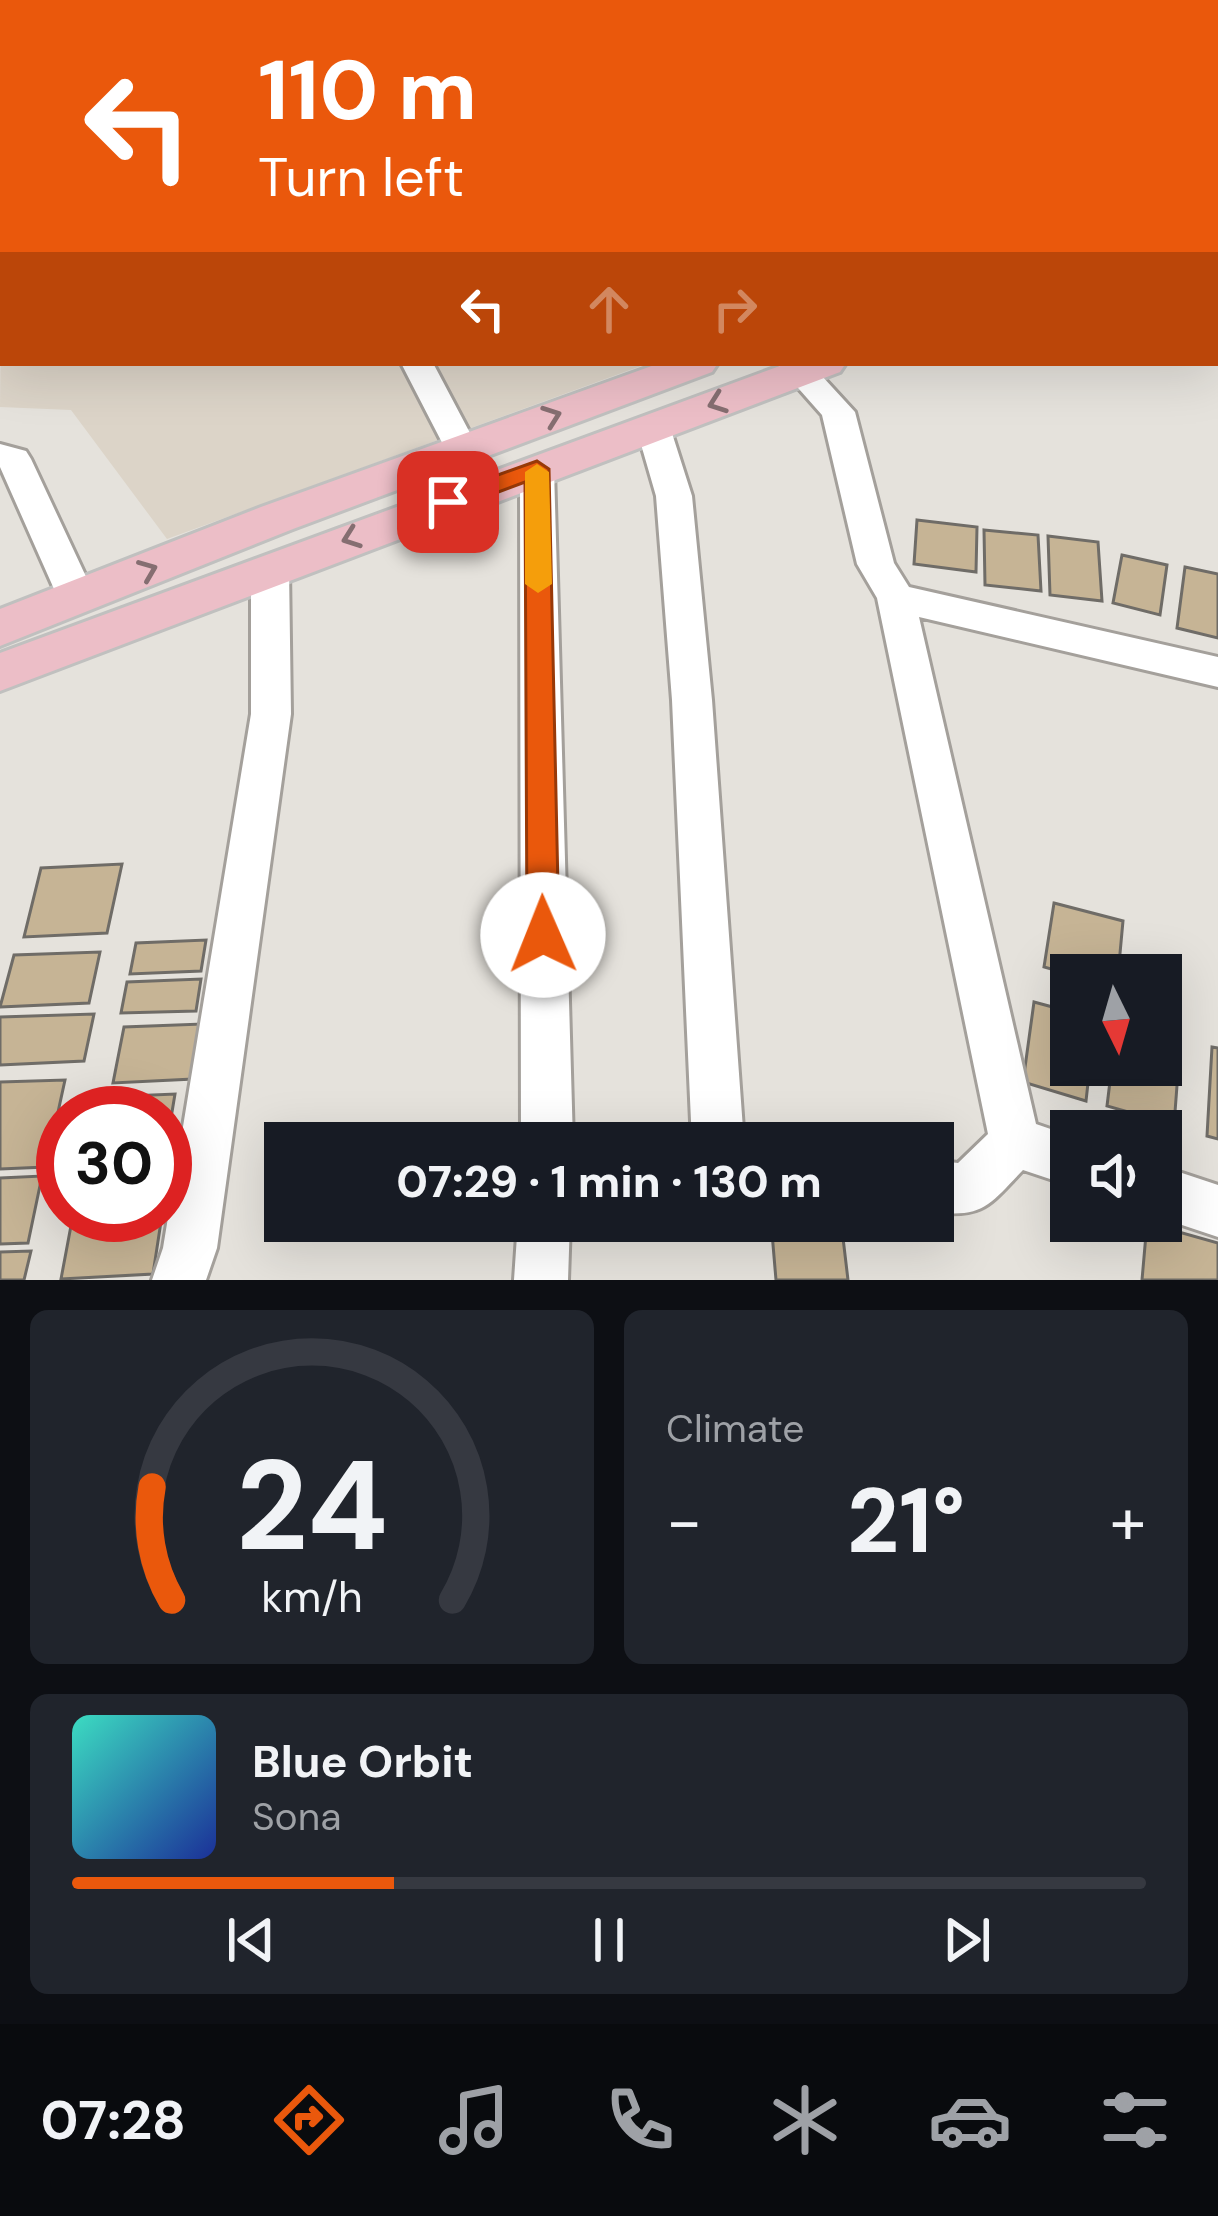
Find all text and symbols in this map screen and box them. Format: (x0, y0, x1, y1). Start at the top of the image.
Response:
text: 110 m (258, 36, 477, 145)
icon: left (60, 48, 216, 204)
text: Turn left (258, 142, 464, 213)
icon: left (450, 276, 516, 342)
icon: ahead (576, 276, 642, 342)
icon: right (702, 276, 768, 342)
one-way arrow (707, 389, 728, 413)
one-way arrow (540, 406, 561, 430)
pin (397, 451, 499, 553)
icon: arrive (415, 469, 481, 535)
one-way arrow (341, 524, 362, 549)
one-way arrow (137, 559, 158, 584)
position arrow (480, 872, 606, 998)
north arrow (1050, 954, 1182, 1086)
map controls (1050, 954, 1182, 1242)
speed limit sign: 30 (36, 1086, 192, 1242)
button: sound (1050, 1110, 1182, 1242)
text: 07:29 · 1 min · 130 m (396, 1152, 822, 1211)
text: Climate (666, 1403, 804, 1454)
text: 24 (236, 1425, 388, 1588)
text: 21° (847, 1463, 965, 1580)
text: − (666, 1479, 702, 1564)
text: + (1110, 1479, 1146, 1564)
text: km/h (261, 1569, 363, 1625)
text: Blue Orbit (252, 1732, 473, 1791)
text: Sona (252, 1791, 341, 1842)
icon: previous (218, 1907, 284, 1973)
icon: pause (576, 1907, 642, 1973)
icon: next (934, 1907, 1000, 1973)
icon: directions (267, 2078, 351, 2162)
icon: music (432, 2078, 516, 2162)
icon: phone (598, 2078, 682, 2162)
icon: climate (763, 2078, 847, 2162)
icon: car (928, 2078, 1012, 2162)
icon: filters (1093, 2078, 1177, 2162)
text: 07:28 (41, 2085, 186, 2156)

